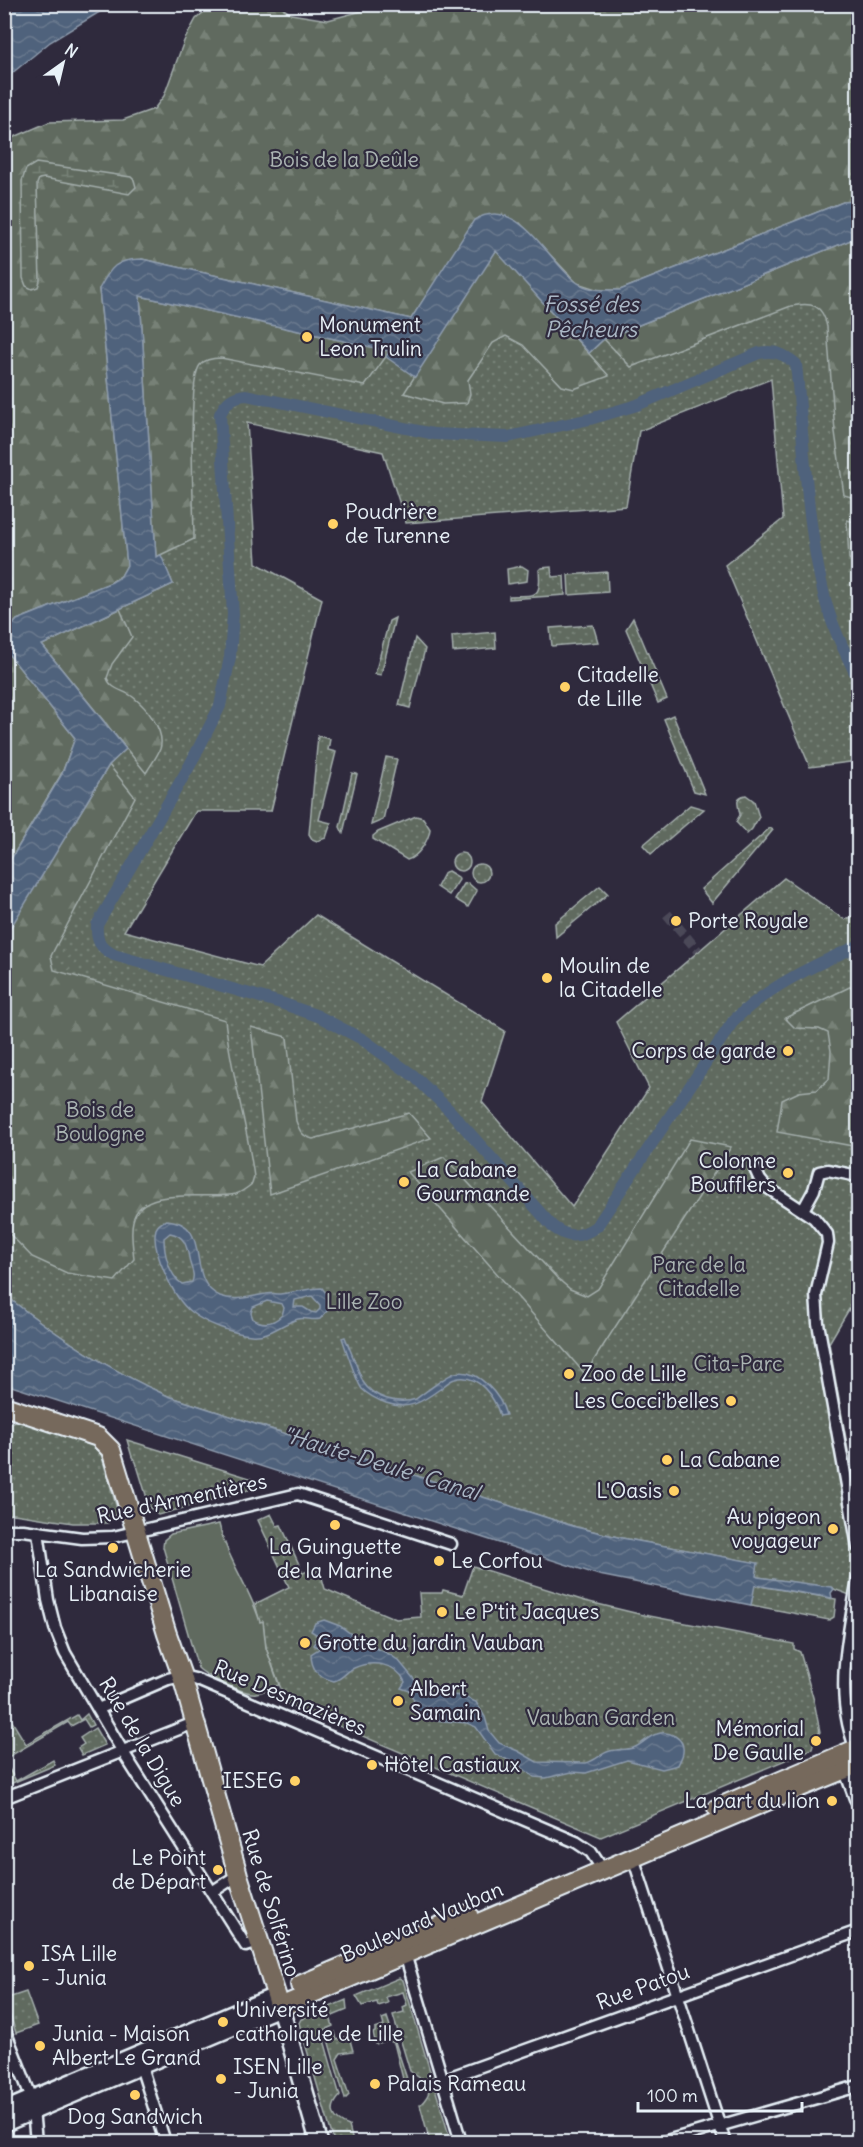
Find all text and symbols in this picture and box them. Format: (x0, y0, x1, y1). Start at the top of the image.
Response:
north arrow (33, 33, 93, 93)
text: N (61, 39, 82, 62)
park label: Bois de la Deûle (269, 146, 419, 173)
water label: Fossé des Pêcheurs (543, 290, 641, 343)
place label: Monument Leon Trulin (319, 311, 422, 362)
marker: Monument Leon Trulin (300, 330, 314, 344)
place label: Poudrière de Turenne (345, 498, 450, 549)
marker: Poudrière de Turenne (326, 517, 340, 531)
place label: Citadelle de Lille (577, 661, 659, 712)
marker: Citadelle de Lille (558, 680, 572, 694)
place label: Porte Royale (688, 907, 809, 934)
marker: Porte Royale (669, 914, 683, 928)
place label: Moulin de la Citadelle (559, 952, 663, 1003)
marker: Moulin de la Citadelle (540, 971, 554, 985)
place label: Corps de garde (631, 1037, 776, 1064)
marker: Corps de garde (781, 1044, 795, 1058)
park label: Bois de Boulogne (55, 1096, 145, 1147)
place label: Colonne Boufflers (690, 1147, 776, 1198)
place label: La Cabane Gourmande (416, 1156, 530, 1207)
marker: Colonne Boufflers (781, 1166, 795, 1180)
marker: La Cabane Gourmande (397, 1175, 411, 1189)
park label: Parc de la Citadelle (652, 1251, 746, 1302)
park label: Lille Zoo (326, 1288, 402, 1315)
park label: Cita-Parc (693, 1350, 783, 1377)
place label: Zoo de Lille (581, 1360, 686, 1387)
marker: Zoo de Lille (562, 1367, 576, 1381)
place label: Les Cocci'belles (574, 1387, 719, 1414)
marker: Les Cocci'belles (724, 1394, 738, 1408)
water label: "Haute-Deule" Canal (279, 1420, 486, 1507)
place label: La Cabane (679, 1446, 780, 1473)
marker: La Cabane (660, 1453, 674, 1467)
street label: Rue d'Armentières (94, 1467, 269, 1530)
place label: L'Oasis (596, 1477, 662, 1504)
marker: L'Oasis (667, 1484, 681, 1498)
place label: Au pigeon voyageur (727, 1503, 821, 1554)
marker: La Guinguette de la Marine (328, 1518, 342, 1532)
marker: Au pigeon voyageur (826, 1522, 840, 1536)
place label: La Guinguette de la Marine (269, 1533, 402, 1584)
marker: La Sandwicherie Libanaise (106, 1541, 120, 1555)
place label: Le Corfou (451, 1547, 543, 1574)
marker: Le Corfou (432, 1554, 446, 1568)
place label: La Sandwicherie Libanaise (35, 1556, 191, 1607)
place label: Le P'tit Jacques (454, 1598, 599, 1625)
marker: Le P'tit Jacques (435, 1605, 449, 1619)
place label: Grotte du jardin Vauban (317, 1629, 543, 1656)
marker: Grotte du jardin Vauban (298, 1636, 312, 1650)
street label: Rue Desmazières (210, 1653, 370, 1742)
street label: Rue de la Digue (93, 1672, 192, 1812)
place label: Albert Samain (410, 1675, 481, 1726)
marker: Albert Samain (391, 1694, 405, 1708)
park label: Vauban Garden (527, 1704, 675, 1731)
place label: Mémorial De Gaulle (713, 1715, 804, 1766)
marker: Mémorial De Gaulle (809, 1734, 823, 1748)
place label: Hôtel Castiaux (384, 1751, 520, 1778)
marker: Hôtel Castiaux (365, 1758, 379, 1772)
place label: IESEG (223, 1767, 283, 1794)
marker: IESEG (288, 1774, 302, 1788)
place label: La part du lion (684, 1787, 820, 1814)
marker: La part du lion (825, 1794, 839, 1808)
street label: Rue de Solférino (236, 1826, 307, 1980)
place label: Le Point de Départ (112, 1844, 206, 1895)
marker: Le Point de Départ (211, 1863, 225, 1877)
street label: Boulevard Vauban (337, 1875, 507, 1968)
place label: ISA Lille - Junia (41, 1940, 117, 1991)
street label: Rue Patou (593, 1957, 693, 2016)
marker: ISA Lille - Junia (22, 1959, 36, 1973)
place label: Université catholique de Lille (235, 1996, 403, 2047)
marker: Université catholique de Lille (216, 2015, 230, 2029)
place label: Junia - Maison Albert Le Grand (52, 2020, 201, 2071)
marker: Junia - Maison Albert Le Grand (33, 2039, 47, 2053)
place label: ISEN Lille - Junia (233, 2053, 323, 2104)
place label: Palais Rameau (387, 2070, 526, 2097)
marker: ISEN Lille - Junia (214, 2072, 228, 2086)
scale bar (638, 2075, 802, 2113)
marker: Palais Rameau (368, 2077, 382, 2091)
text: 100 m (647, 2084, 698, 2107)
marker: Dog Sandwich (128, 2088, 142, 2102)
place label: Dog Sandwich (67, 2103, 203, 2130)

